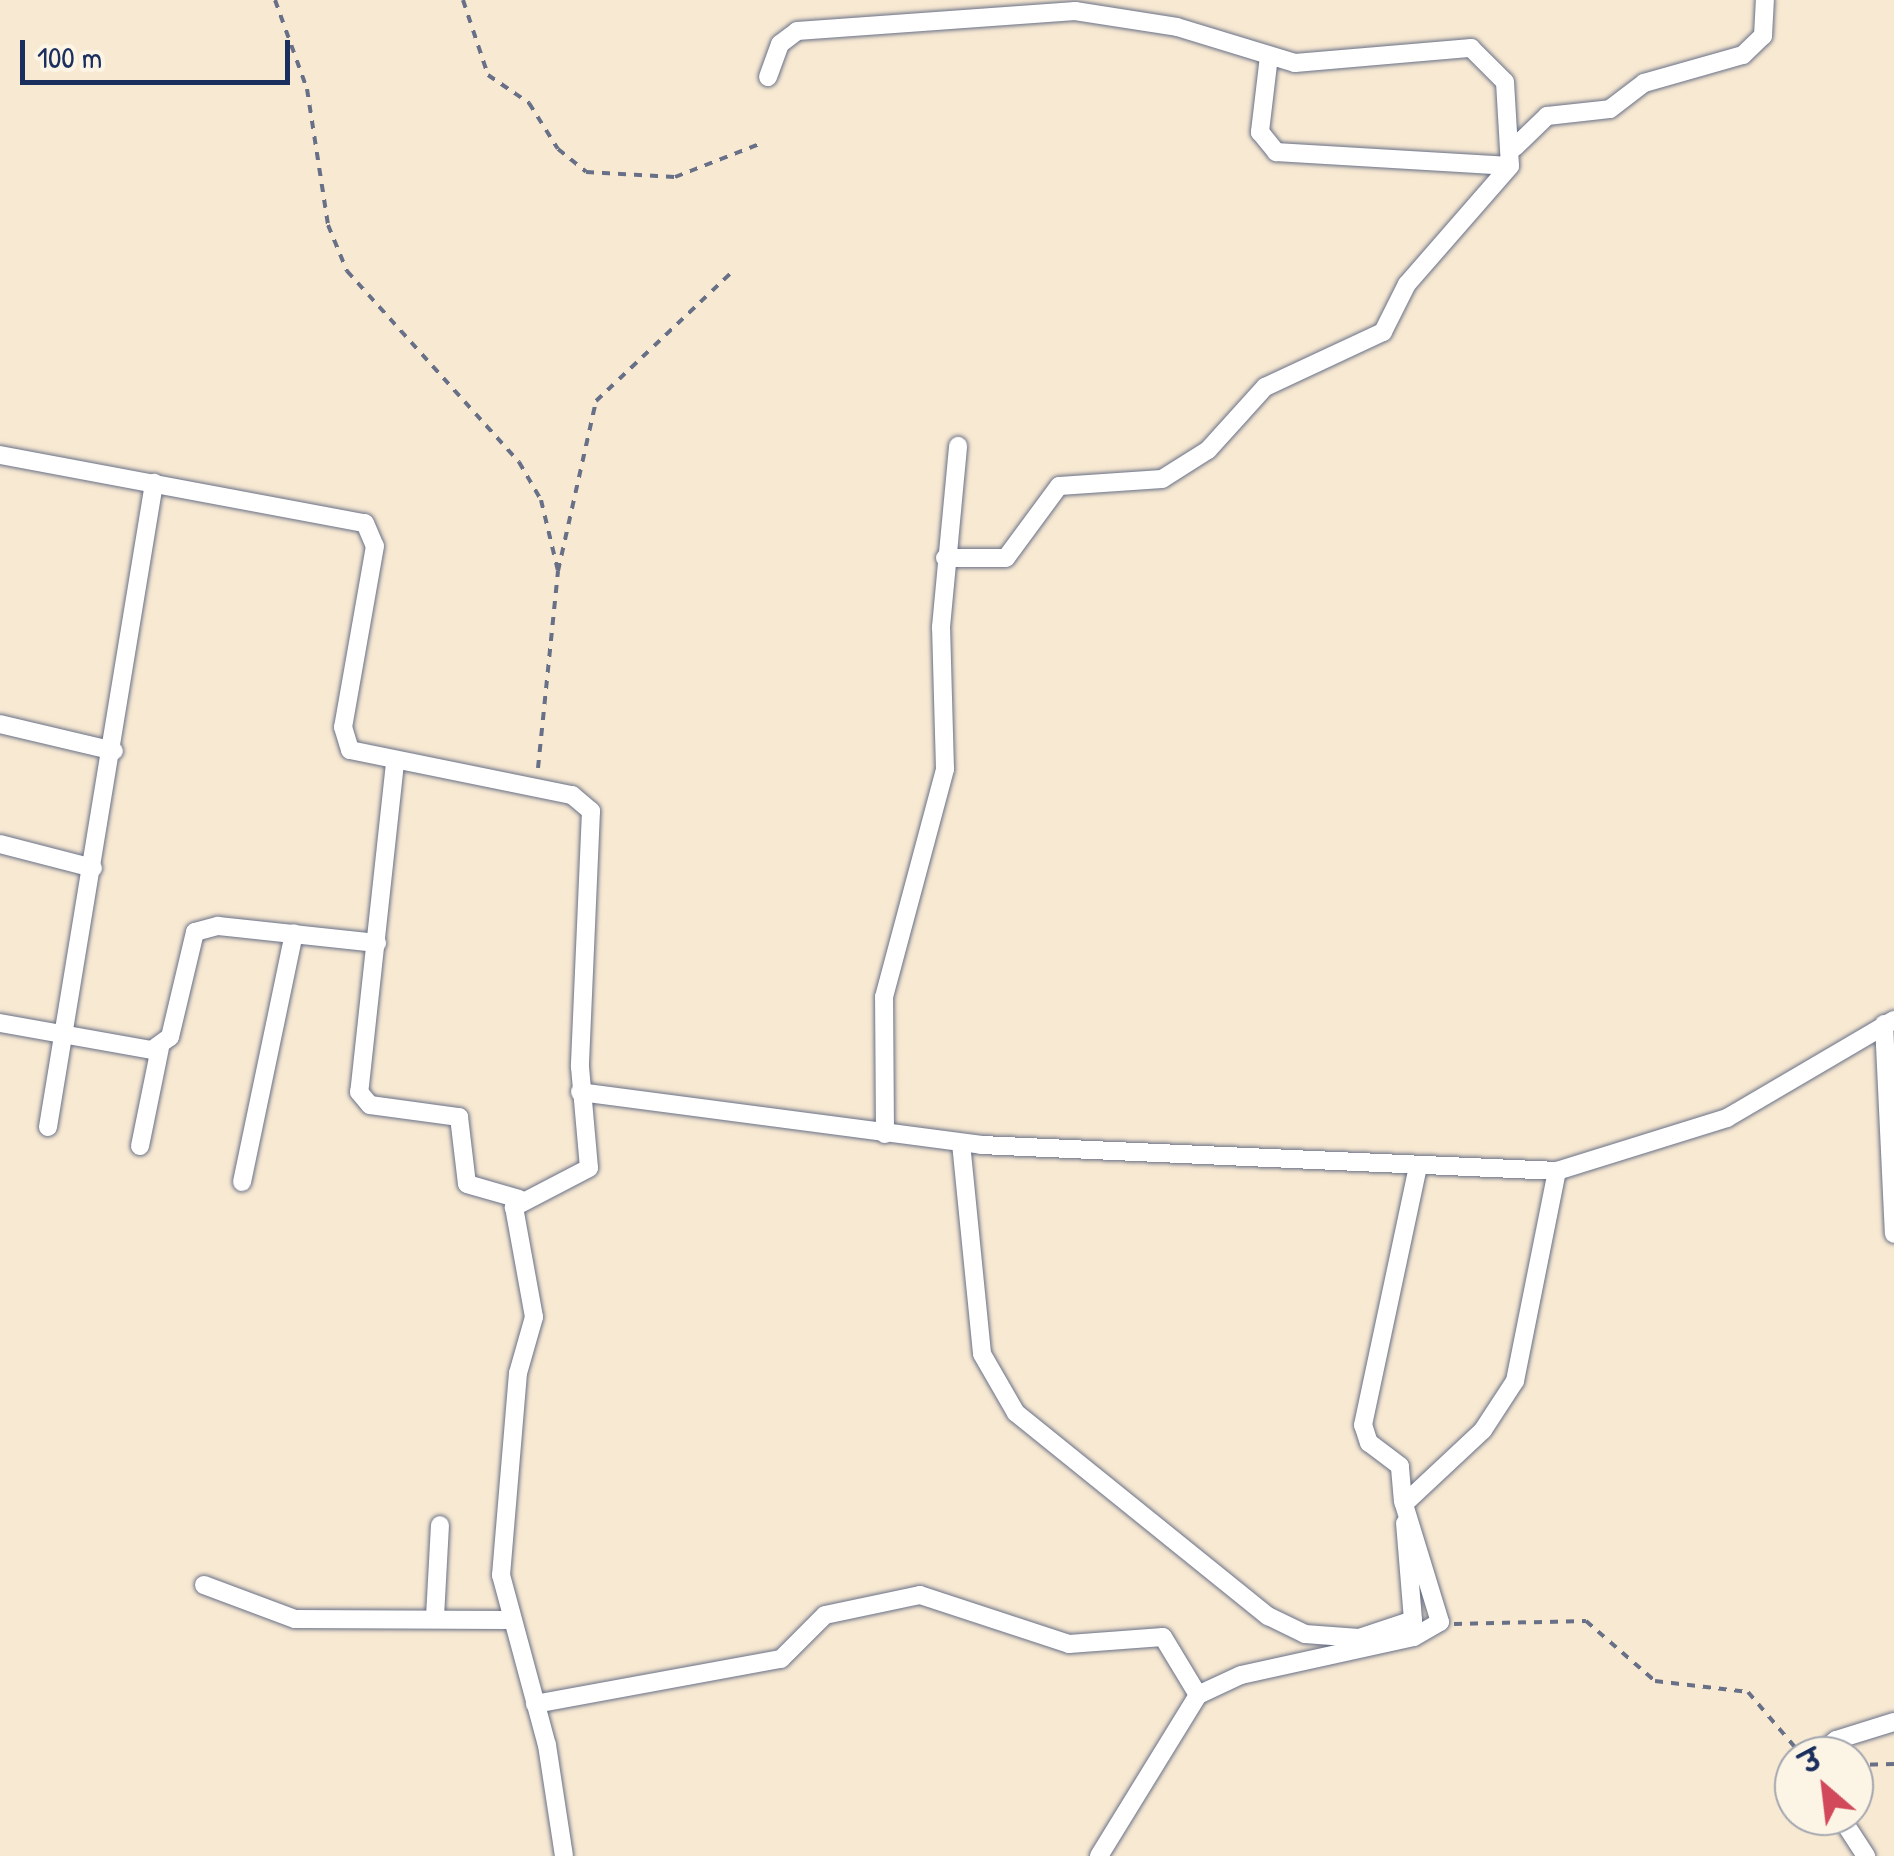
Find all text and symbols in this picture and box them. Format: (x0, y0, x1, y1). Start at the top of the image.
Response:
scale bar (25, 20, 295, 82)
text: 100 m (37, 37, 102, 77)
north arrow (1774, 1736, 1874, 1836)
text: उ (1794, 1740, 1828, 1782)

